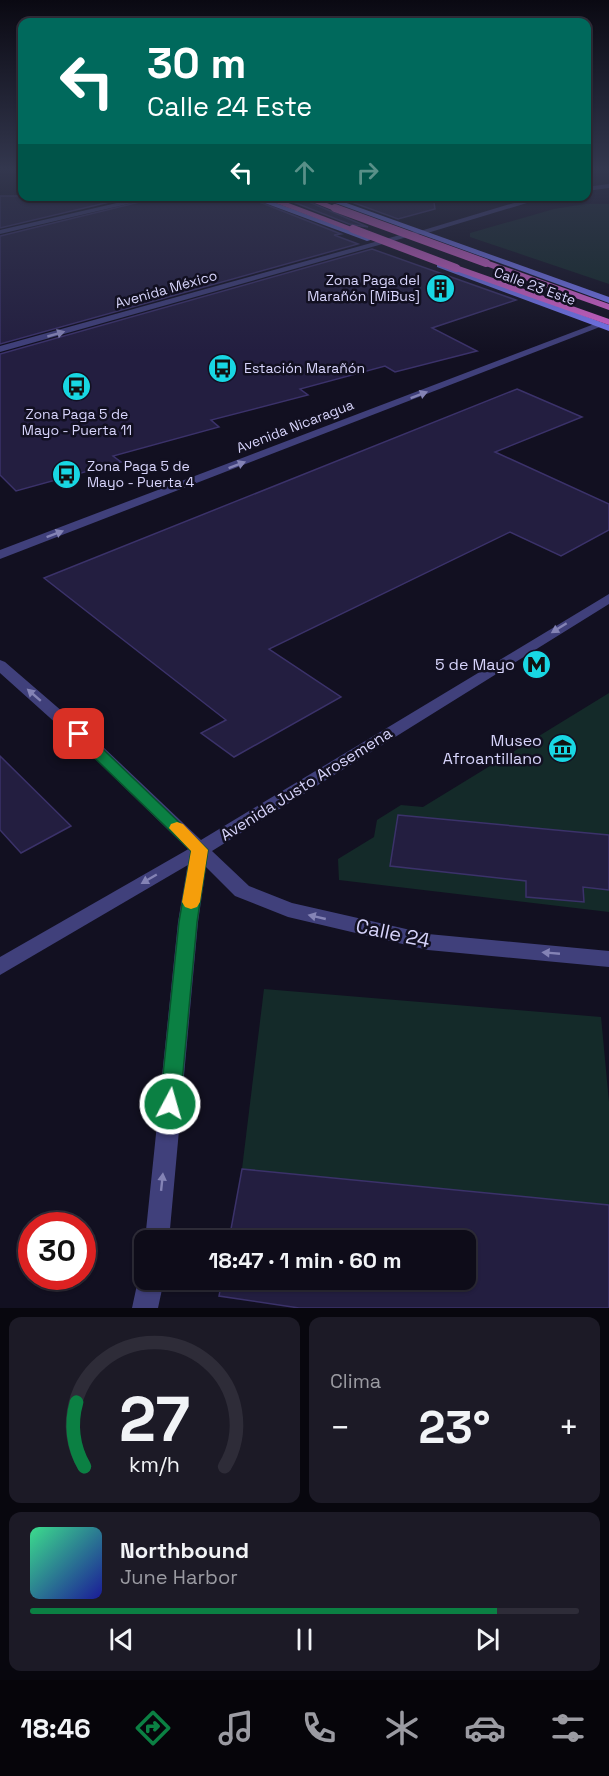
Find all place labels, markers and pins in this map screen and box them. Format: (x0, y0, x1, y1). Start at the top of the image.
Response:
place label: Zona Paga del Marañón [MiBus] (307, 271, 420, 305)
building icon: Zona Paga del Marañón [MiBus] (425, 272, 457, 304)
bus stop icon: Estación Marañón (207, 352, 239, 384)
place label: Estación Marañón (244, 359, 365, 377)
bus stop icon: Zona Paga 5 de Mayo - Puerta 11 (61, 371, 93, 403)
place label: Zona Paga 5 de Mayo - Puerta 11 (22, 405, 132, 439)
place label: Zona Paga 5 de Mayo - Puerta 4 (87, 457, 195, 491)
bus stop icon: Zona Paga 5 de Mayo - Puerta 4 (50, 458, 82, 490)
metro station icon: 5 de Mayo (520, 648, 552, 680)
place label: 5 de Mayo (435, 654, 515, 675)
pin (53, 708, 104, 759)
place label: Museo Afroantillano (443, 730, 542, 769)
museum icon: Museo Afroantillano (547, 733, 579, 765)

